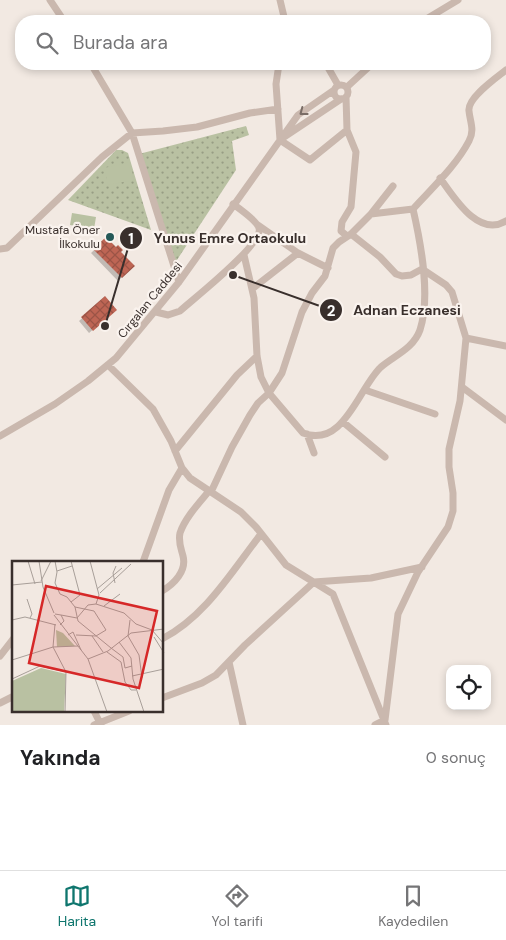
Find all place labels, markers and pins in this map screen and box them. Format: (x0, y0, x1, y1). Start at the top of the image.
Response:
place label: Mustafa Öner İlkokulu (25, 222, 101, 252)
callout: Yunus Emre Ortaokulu (118, 224, 316, 253)
marker: Mustafa Öner İlkokulu (104, 231, 116, 243)
callout: Adnan Eczanesi (318, 296, 471, 325)

